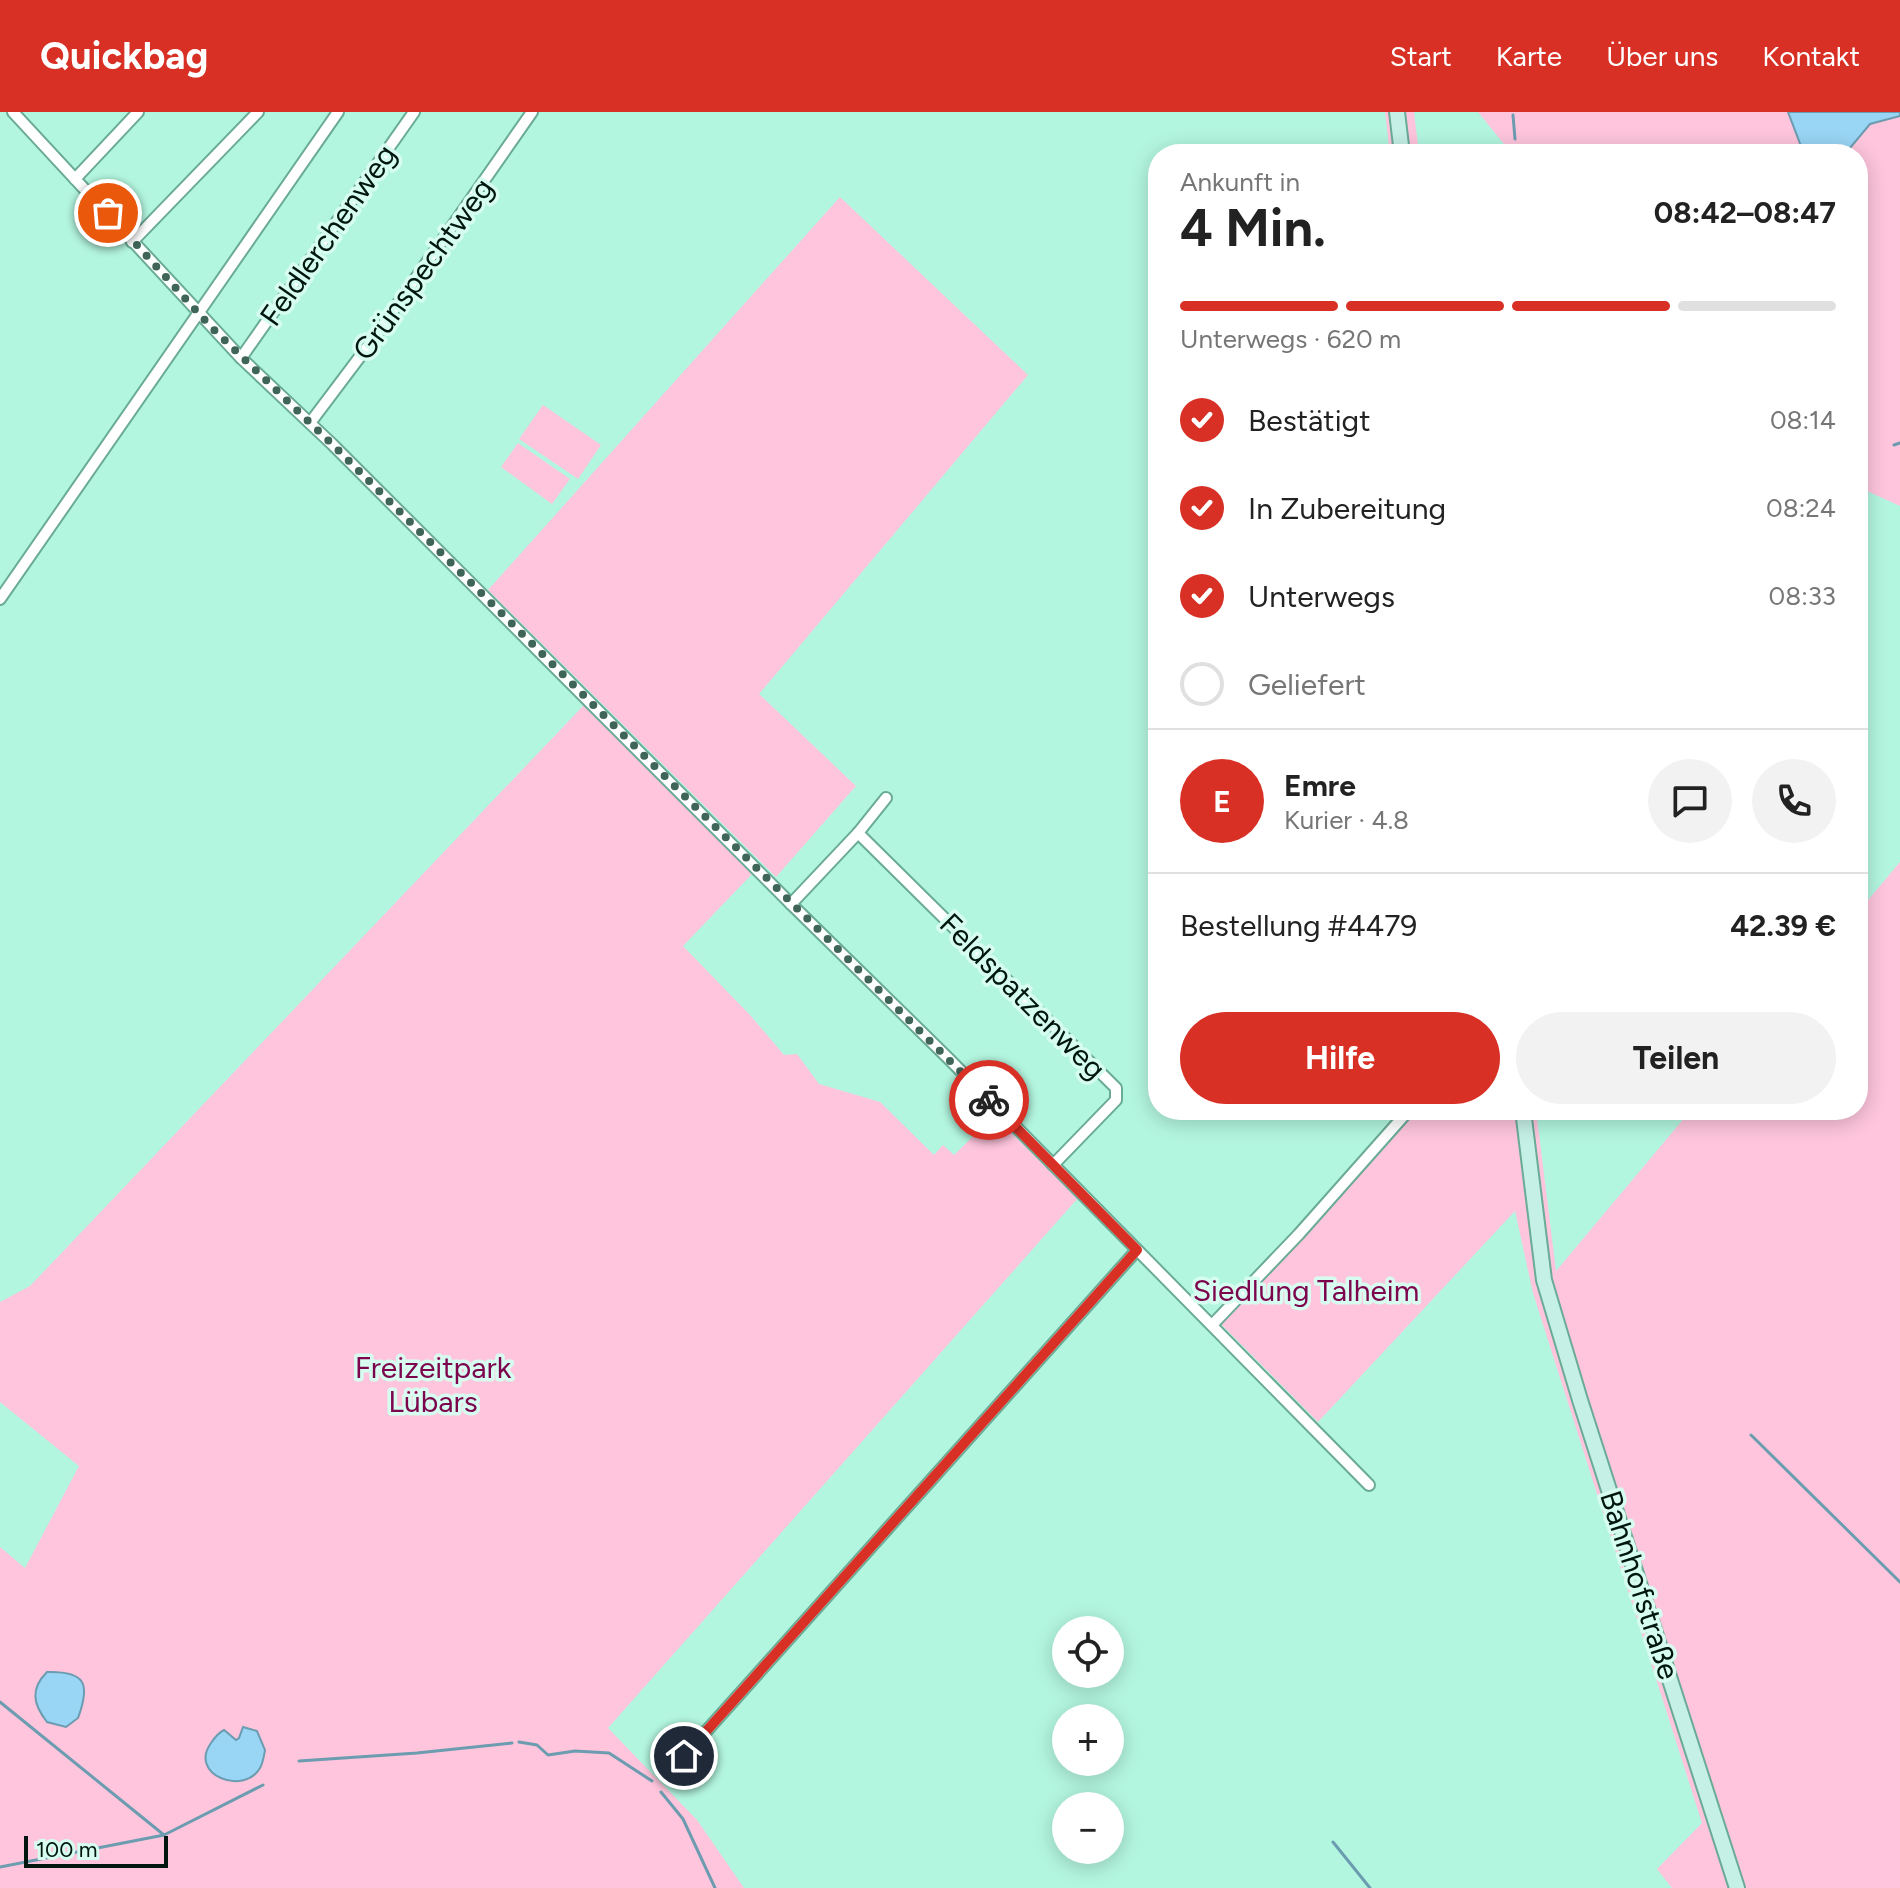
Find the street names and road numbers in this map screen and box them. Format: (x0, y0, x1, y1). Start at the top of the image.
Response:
street label: Feldlerchenweg (252, 137, 404, 333)
street label: Grünspechtweg (345, 171, 501, 367)
street label: Feldspatzenweg (932, 905, 1114, 1087)
street label: Bahnhofstraße (1592, 1486, 1688, 1684)

